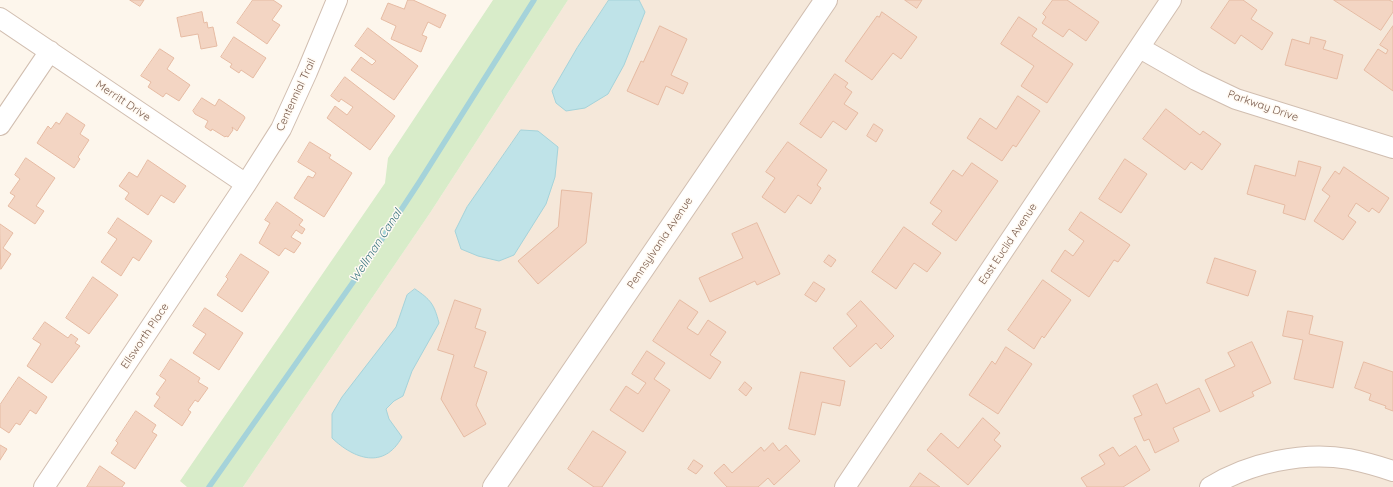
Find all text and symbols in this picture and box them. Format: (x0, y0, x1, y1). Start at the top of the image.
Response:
street label: Centennial Trail (273, 57, 319, 133)
street label: Merritt Drive (93, 78, 153, 124)
street label: Parkway Drive (1226, 88, 1300, 124)
street label: Pennsylvania Avenue (624, 195, 696, 291)
street label: East Euclid Avenue (976, 201, 1040, 287)
water label: Wellman Canal (347, 207, 405, 285)
street label: Ellsworth Place (118, 301, 172, 371)

